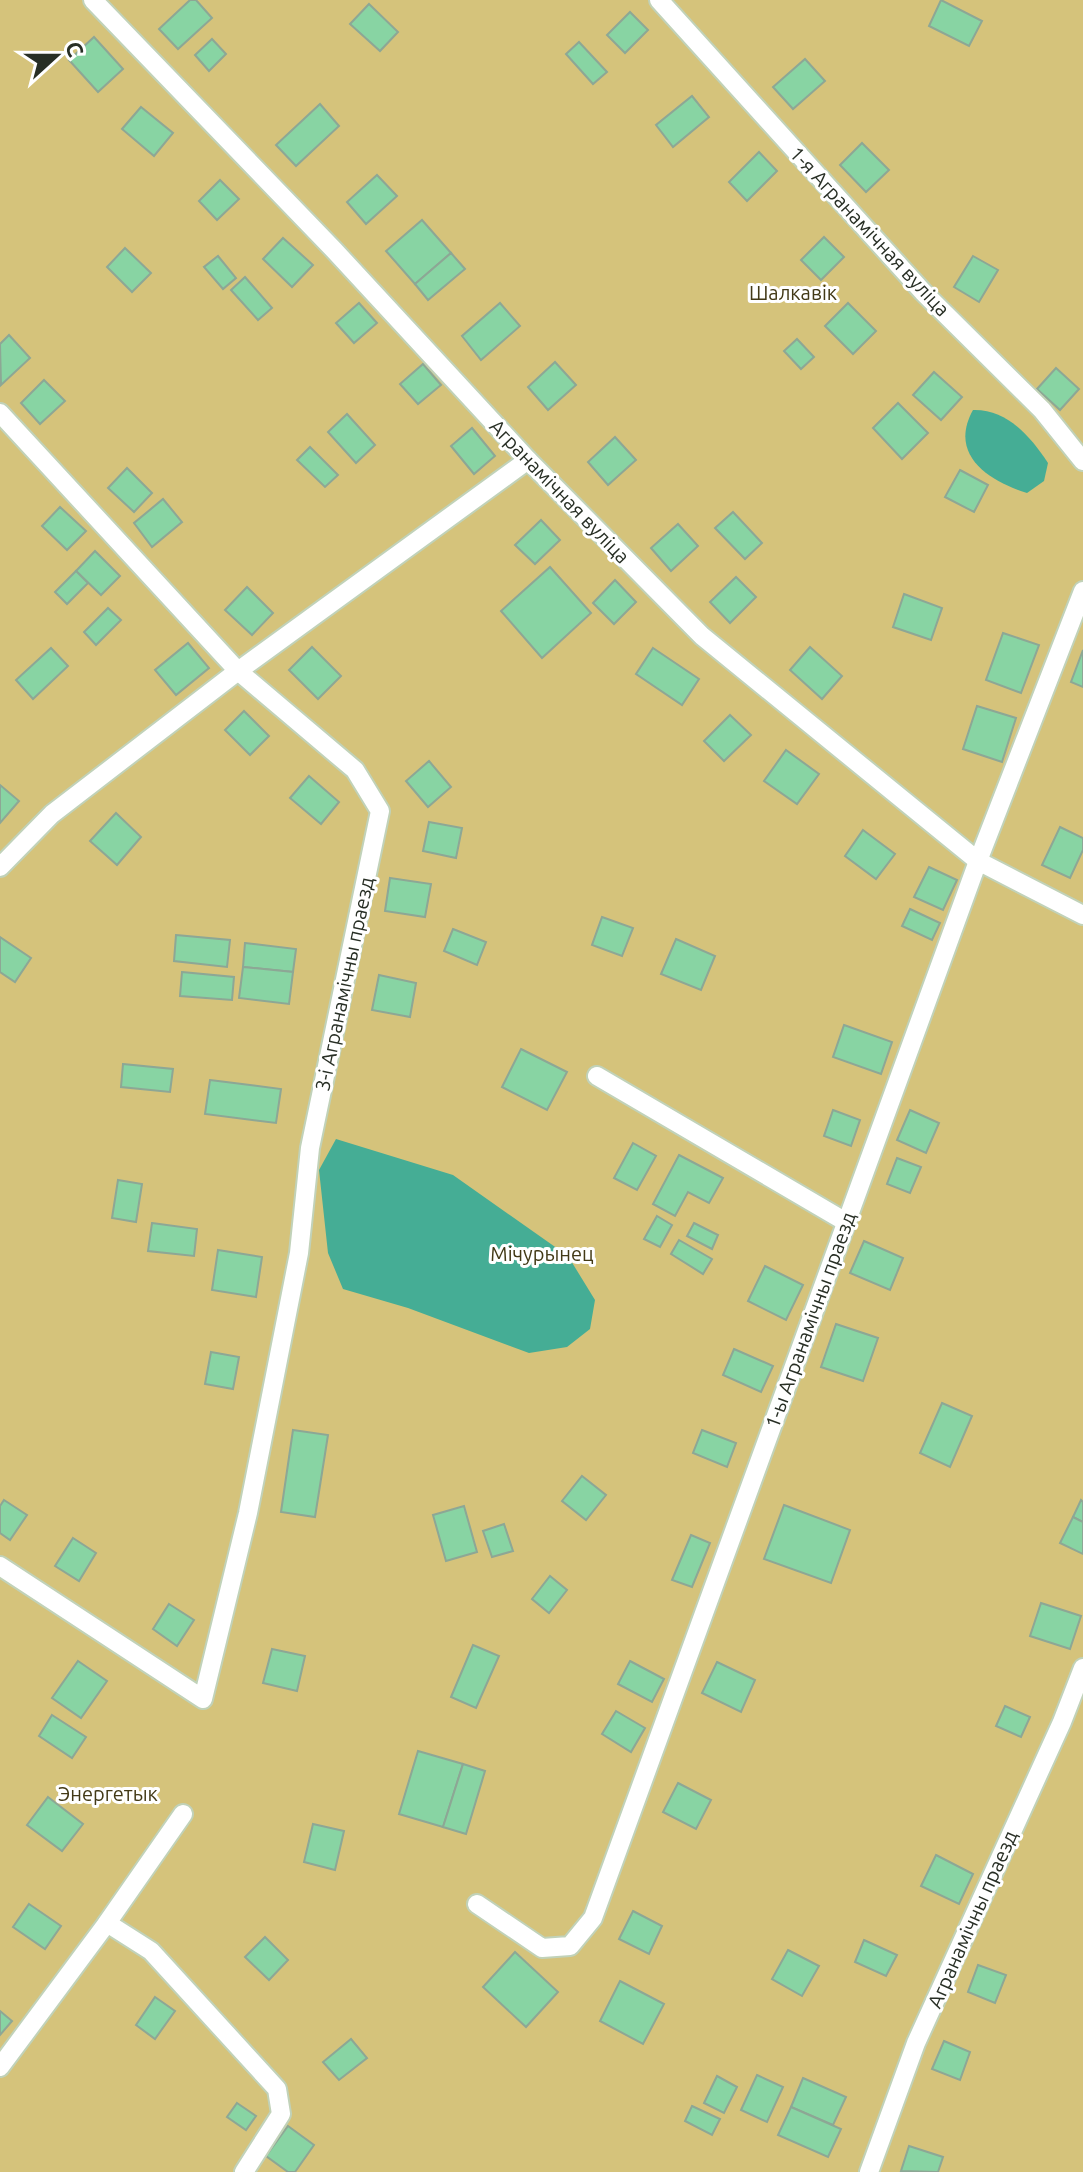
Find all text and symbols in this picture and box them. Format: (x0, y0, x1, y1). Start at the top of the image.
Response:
north arrow (16, 16, 96, 96)
text: С (61, 38, 89, 60)
street label: 1-я Агранамічная вуліца (785, 141, 955, 321)
park label: Шалкавік (749, 281, 837, 304)
street label: Агранамічная вуліца (485, 414, 635, 568)
street label: 3-і Агранамічны праезд (310, 875, 378, 1093)
street label: 1-ы Агранамічны праезд (760, 1209, 860, 1431)
park label: Мічурынец (490, 1242, 594, 1265)
park label: Энергетык (58, 1782, 158, 1805)
street label: Агранамічны праезд (922, 1826, 1022, 2011)

